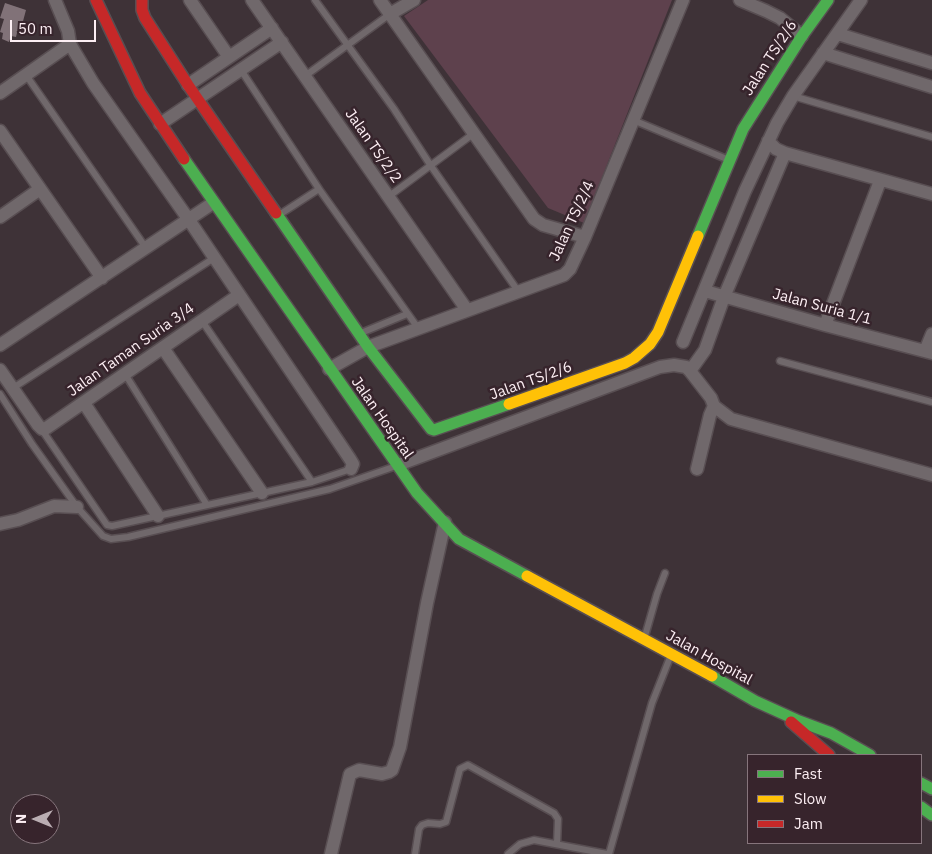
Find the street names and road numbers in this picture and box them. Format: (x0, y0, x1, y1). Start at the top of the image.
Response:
street label: Jalan TS/2/6 (739, 17, 801, 99)
street label: Jalan TS/2/2 (341, 105, 405, 187)
street label: Jalan TS/2/4 (546, 178, 598, 264)
street label: Jalan Suria 1/1 (771, 285, 873, 329)
street label: Jalan Taman Suria 3/4 (64, 300, 198, 400)
street label: Jalan TS/2/6 (487, 358, 575, 404)
street label: Jalan Hospital (347, 374, 417, 462)
street label: Jalan Hospital (663, 627, 755, 689)

